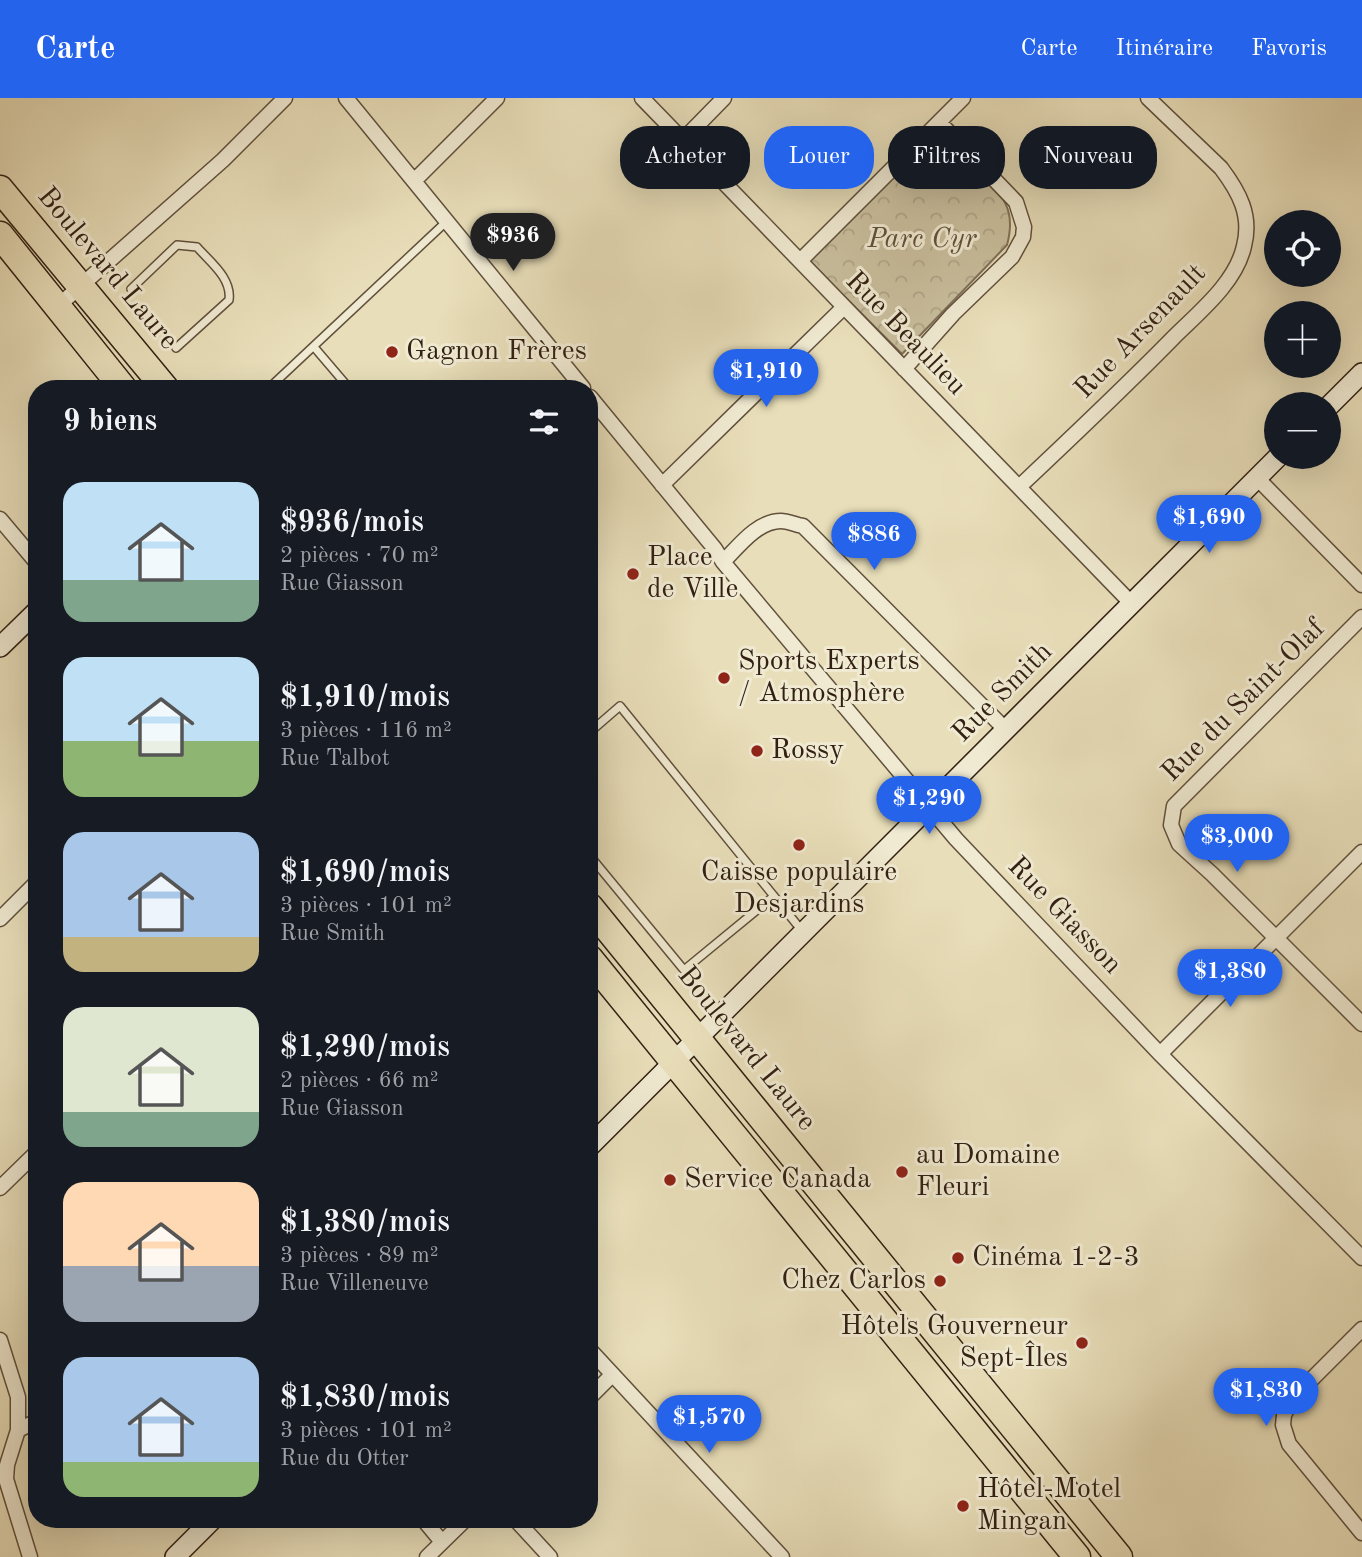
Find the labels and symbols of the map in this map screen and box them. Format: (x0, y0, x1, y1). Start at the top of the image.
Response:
street label: Boulevard Laure (31, 183, 183, 355)
pin: $936 (472, 214, 554, 273)
park label: Parc Cyr (867, 226, 977, 254)
street label: Rue Arsenault (1070, 259, 1212, 405)
street label: Rue Beaulieu (839, 267, 971, 401)
place label: Gagnon Frères (406, 338, 587, 366)
marker: Gagnon Frères (384, 344, 400, 360)
pin: $1,910 (709, 350, 823, 409)
pin: $1,690 (1152, 496, 1266, 555)
pin: $886 (833, 512, 915, 572)
place label: Place de Ville (647, 544, 738, 604)
marker: Place de Ville (625, 566, 641, 582)
street label: Rue du Saint-Olaf (1157, 613, 1332, 788)
street label: Rue Smith (948, 638, 1058, 748)
place label: Sports Experts / Atmosphère (738, 648, 920, 708)
marker: Sports Experts / Atmosphère (716, 670, 732, 686)
place label: Rossy (771, 737, 844, 765)
marker: Rossy (749, 743, 765, 759)
pin: $1,290 (872, 776, 986, 836)
pin: $3,000 (1180, 814, 1294, 874)
marker: Caisse populaire Desjardins (791, 837, 807, 853)
street label: Rue Giasson (1002, 852, 1126, 980)
place label: Caisse populaire Desjardins (701, 859, 897, 919)
pin: $1,380 (1173, 950, 1287, 1009)
street label: Boulevard Laure (671, 962, 821, 1136)
place label: au Domaine Fleuri (916, 1142, 1060, 1202)
marker: au Domaine Fleuri (894, 1164, 910, 1180)
place label: Service Canada (684, 1166, 871, 1194)
marker: Service Canada (662, 1172, 678, 1188)
place label: Cinéma 1-2-3 (972, 1244, 1140, 1272)
marker: Cinéma 1-2-3 (950, 1250, 966, 1266)
place label: Chez Carlos (781, 1267, 926, 1295)
marker: Chez Carlos (932, 1273, 948, 1289)
place label: Hôtels Gouverneur Sept-Îles (841, 1313, 1068, 1373)
marker: Hôtels Gouverneur Sept-Îles (1074, 1335, 1090, 1351)
pin: $1,830 (1209, 1368, 1323, 1428)
pin: $1,570 (652, 1396, 766, 1455)
place label: Hôtel-Motel Mingan (977, 1476, 1121, 1536)
marker: Hôtel-Motel Mingan (955, 1498, 971, 1514)

